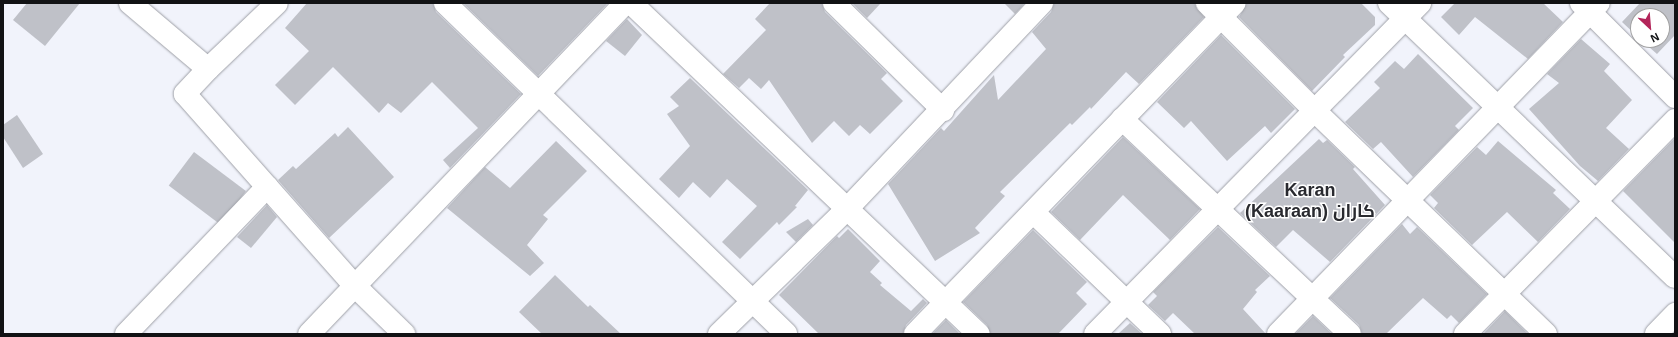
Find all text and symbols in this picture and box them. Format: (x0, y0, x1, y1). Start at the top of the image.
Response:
north arrow (1630, 8, 1670, 48)
text: N (1649, 31, 1661, 45)
district label: Karan (Kaaraan) كاران (1245, 180, 1375, 222)

